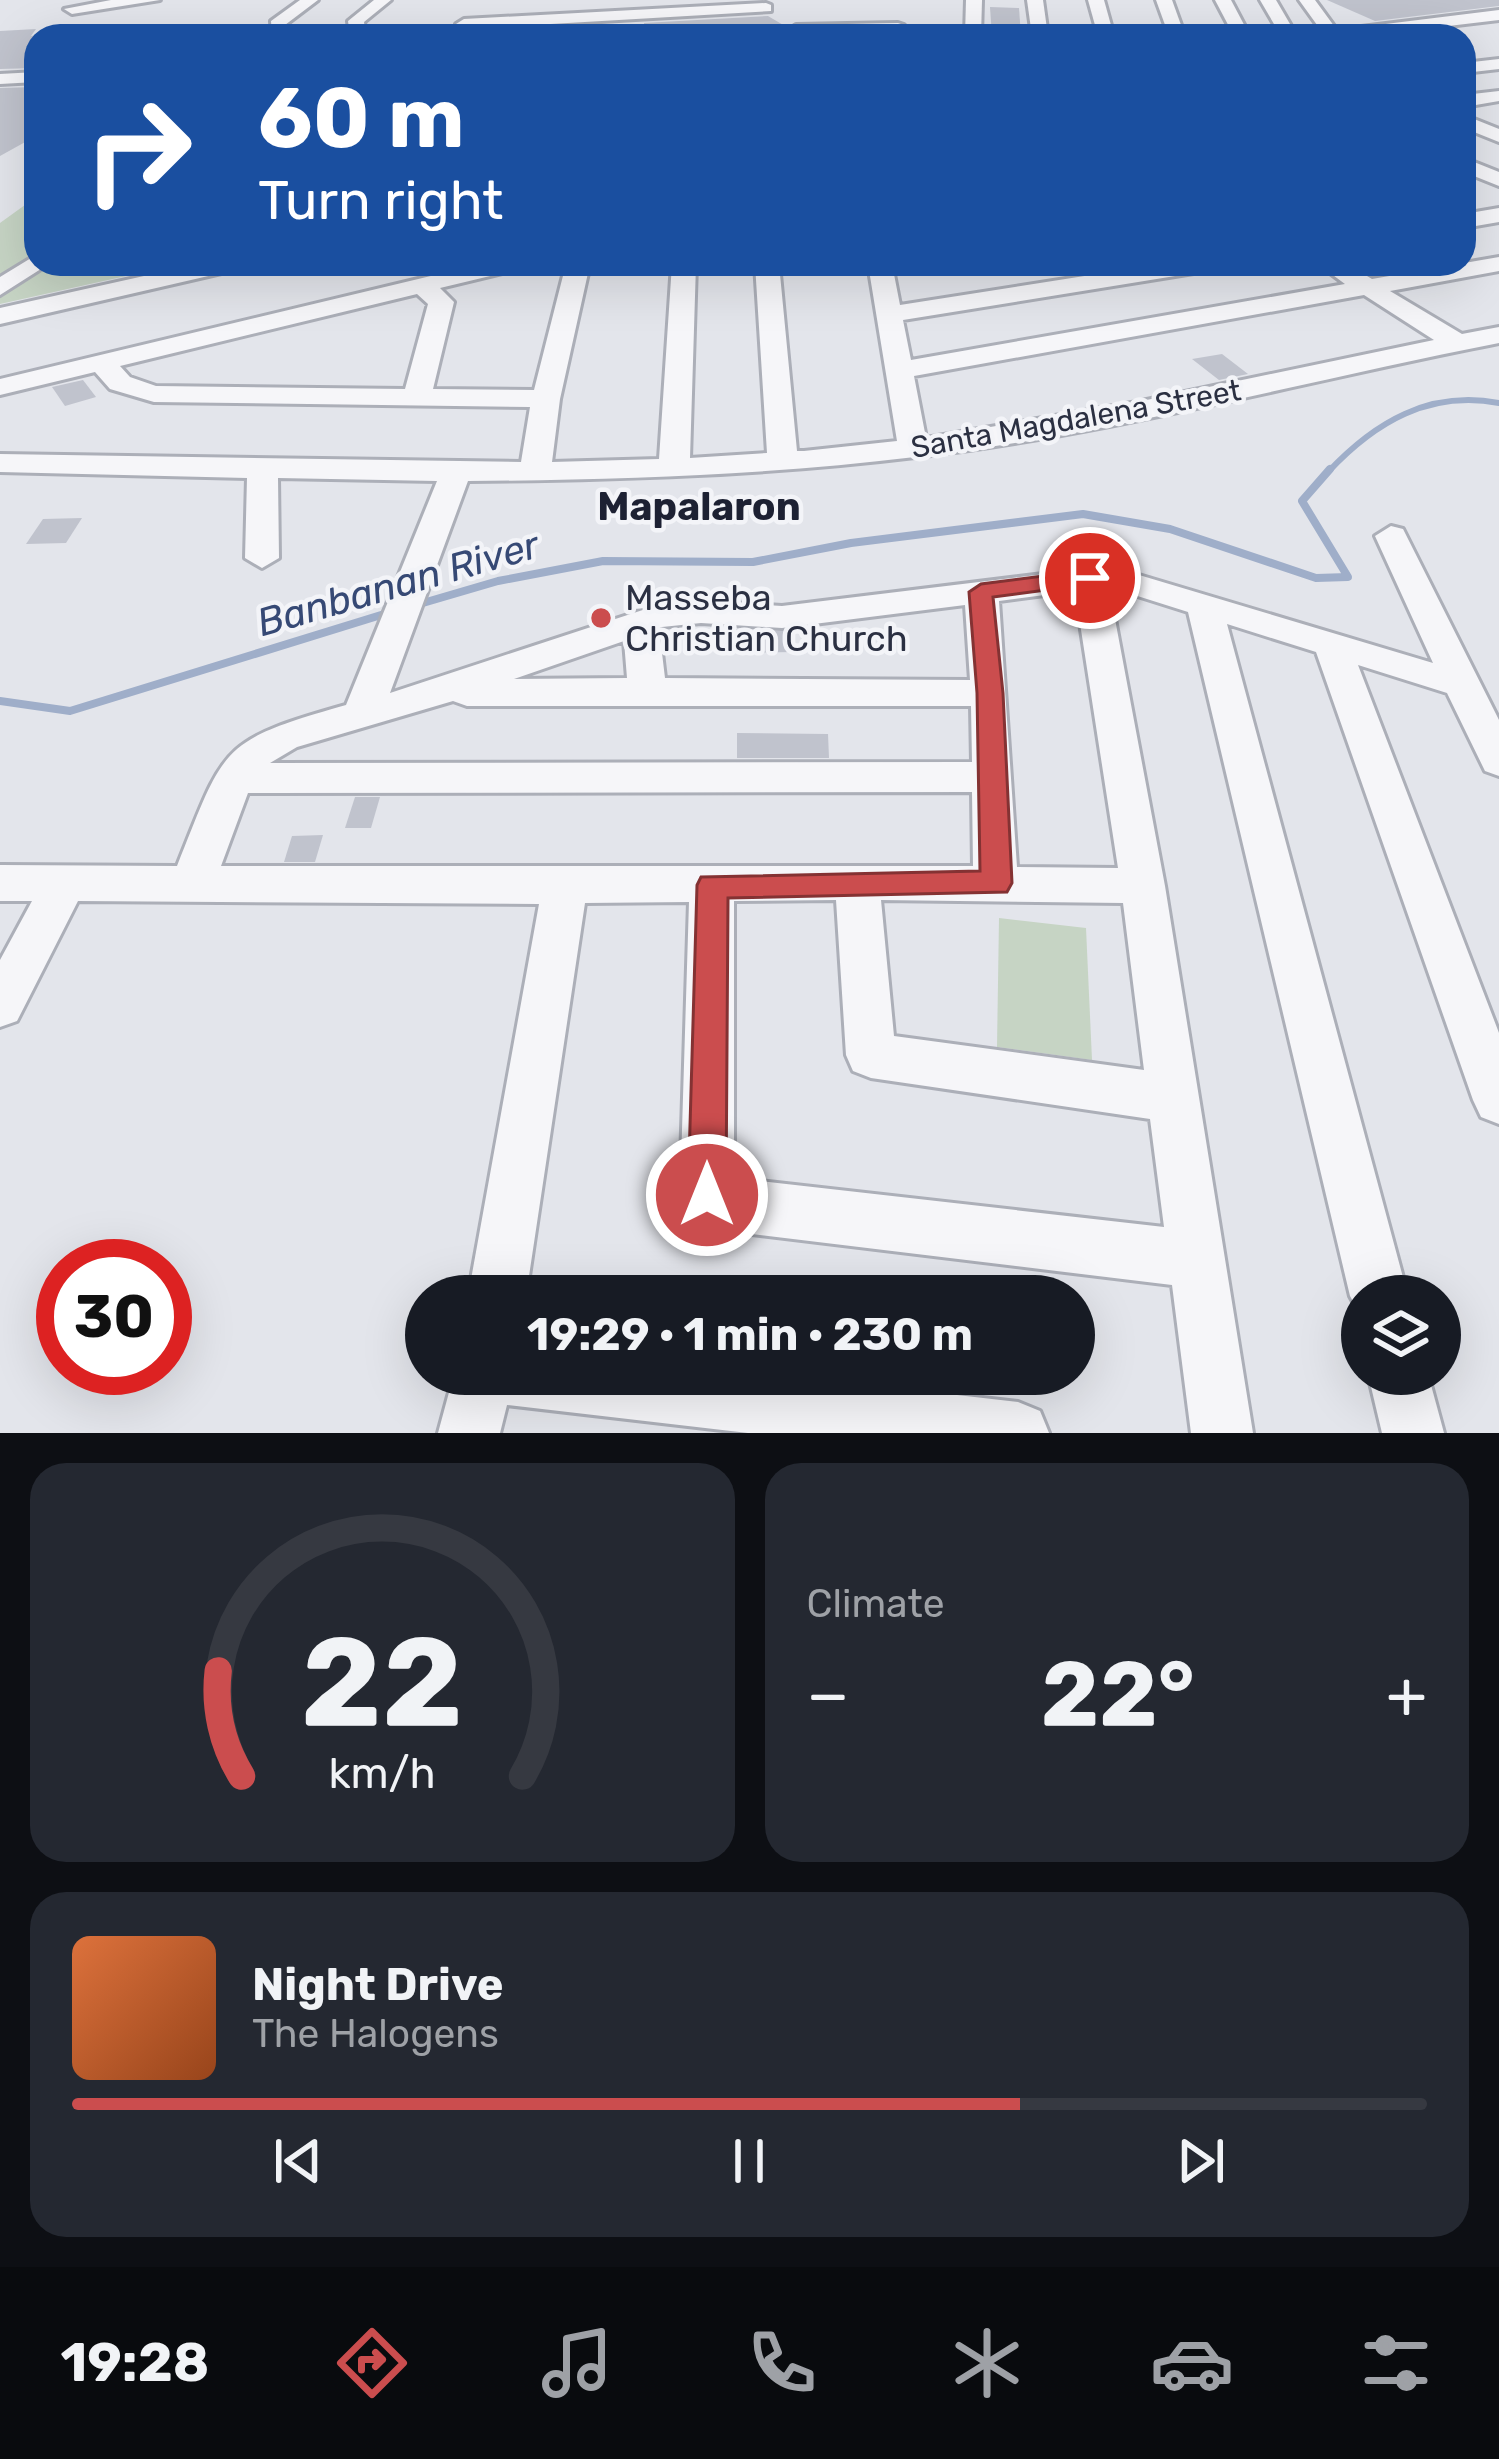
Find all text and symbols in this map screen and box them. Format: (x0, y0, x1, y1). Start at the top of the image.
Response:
text: 60 m (258, 68, 465, 168)
icon: right (60, 72, 216, 228)
text: Turn right (258, 169, 503, 233)
street label: Santa Magdalena Street (908, 372, 1244, 466)
district label: Mapalaron (597, 484, 801, 530)
water label: Banbanan River (252, 521, 546, 646)
pin (1039, 527, 1141, 629)
icon: arrive (1057, 545, 1123, 611)
place label: Masseba Christian Church (625, 576, 908, 660)
marker: Masseba Christian Church (588, 605, 614, 631)
position arrow (644, 1132, 770, 1258)
speed limit sign: 30 (36, 1239, 192, 1395)
map controls (1341, 1275, 1461, 1395)
button: layers (1341, 1275, 1461, 1395)
text: 19:29 · 1 min · 230 m (527, 1308, 973, 1361)
text: Climate (807, 1581, 945, 1627)
text: 22 (301, 1608, 463, 1756)
text: 22° (1041, 1641, 1195, 1748)
text: − (807, 1655, 849, 1734)
text: + (1386, 1655, 1427, 1734)
text: km/h (329, 1747, 436, 1798)
text: Night Drive (252, 1958, 504, 2011)
text: The Halogens (252, 2011, 499, 2057)
icon: previous (265, 2128, 331, 2194)
icon: pause (716, 2128, 782, 2194)
icon: next (1168, 2128, 1234, 2194)
icon: directions (330, 2321, 414, 2405)
icon: music (535, 2321, 619, 2405)
icon: phone (740, 2321, 824, 2405)
icon: climate (945, 2321, 1029, 2405)
icon: car (1150, 2321, 1234, 2405)
icon: filters (1354, 2321, 1438, 2405)
text: 19:28 (60, 2331, 209, 2395)

